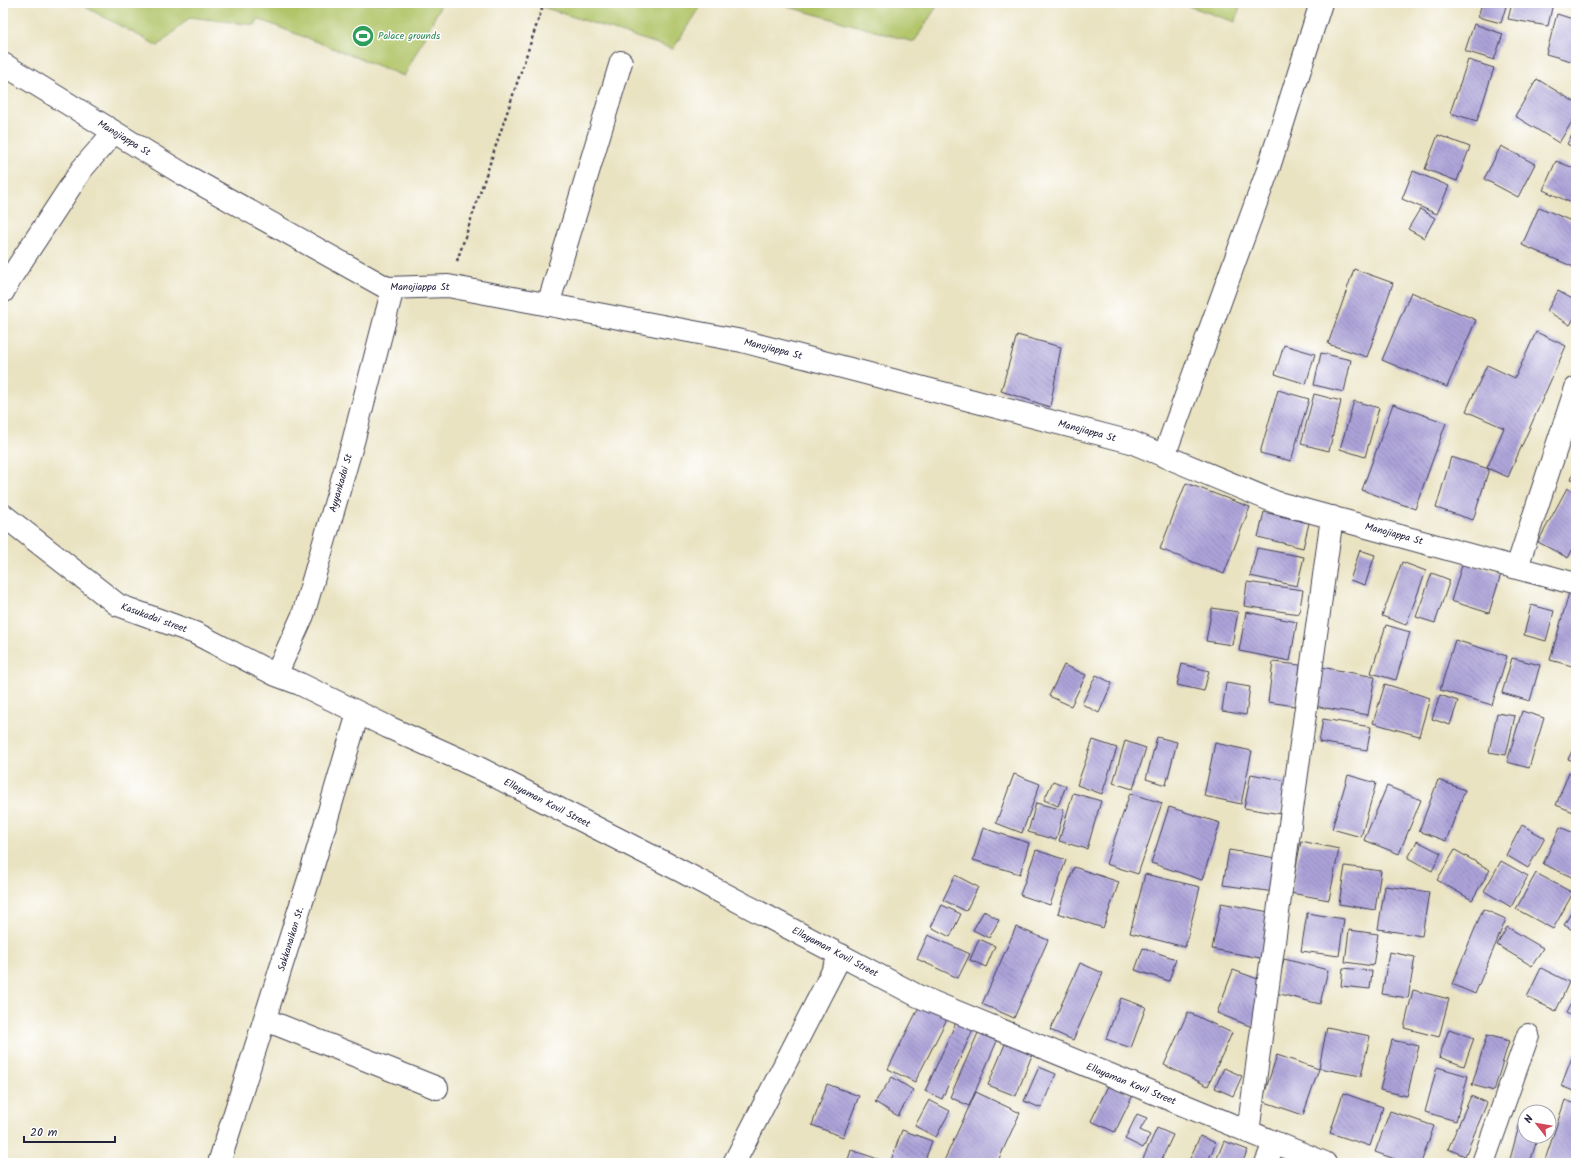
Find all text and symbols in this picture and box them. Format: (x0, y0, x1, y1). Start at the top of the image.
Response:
sports icon: Palace grounds (350, 23, 376, 49)
place label: Palace grounds (378, 28, 441, 44)
street label: Manojiappa St (94, 116, 154, 160)
street label: Manojiappa St (390, 279, 450, 295)
street label: Manojiappa St (742, 334, 804, 364)
street label: Manojiappa St (1056, 416, 1118, 446)
street label: Ayyankadai St (325, 452, 357, 514)
street label: Manojiappa St (1363, 519, 1425, 549)
street label: Kasukadai street (119, 599, 189, 637)
street label: Ellayaman Kovil Street (501, 774, 593, 832)
street label: Sakkanaikan St. (274, 905, 308, 973)
street label: Ellayaman Kovil Street (789, 922, 881, 982)
street label: Ellayaman Kovil Street (1084, 1059, 1178, 1109)
north arrow (1517, 1104, 1557, 1144)
text: N (1520, 1112, 1539, 1127)
scale bar (24, 1118, 115, 1144)
text: 20 m (30, 1123, 58, 1142)

